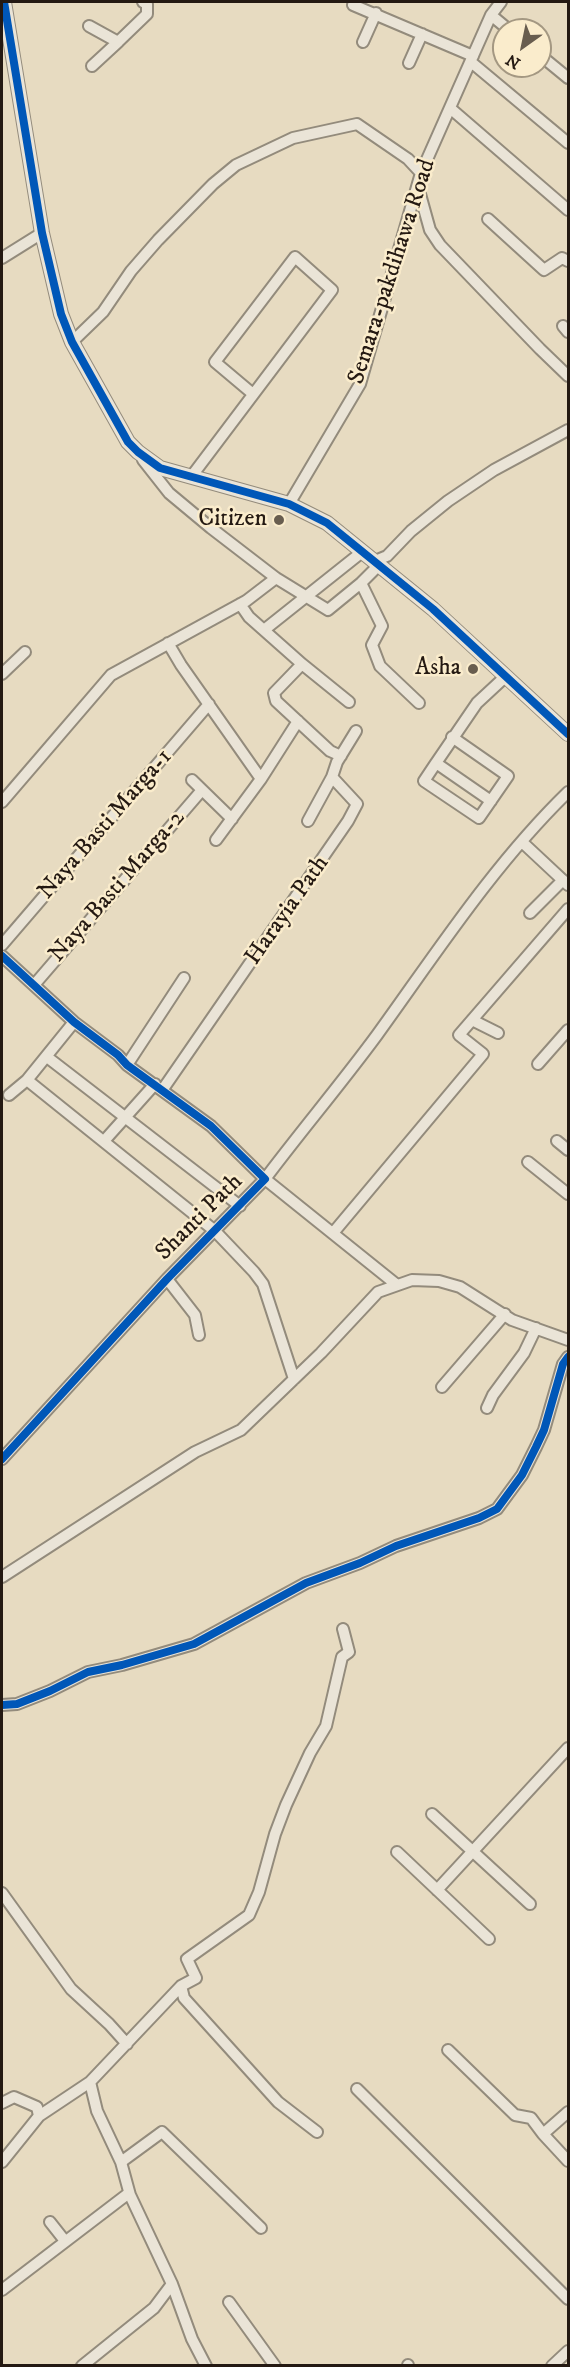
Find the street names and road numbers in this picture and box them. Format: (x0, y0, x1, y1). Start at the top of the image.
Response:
street label: Semara-pakdihawa Road (343, 156, 443, 388)
street label: Naya Basti Marga-1 (33, 744, 179, 906)
street label: Naya Basti Marga-2 (44, 805, 192, 969)
street label: Harayia Path (240, 851, 336, 971)
street label: Shanti Path (151, 1169, 249, 1267)

